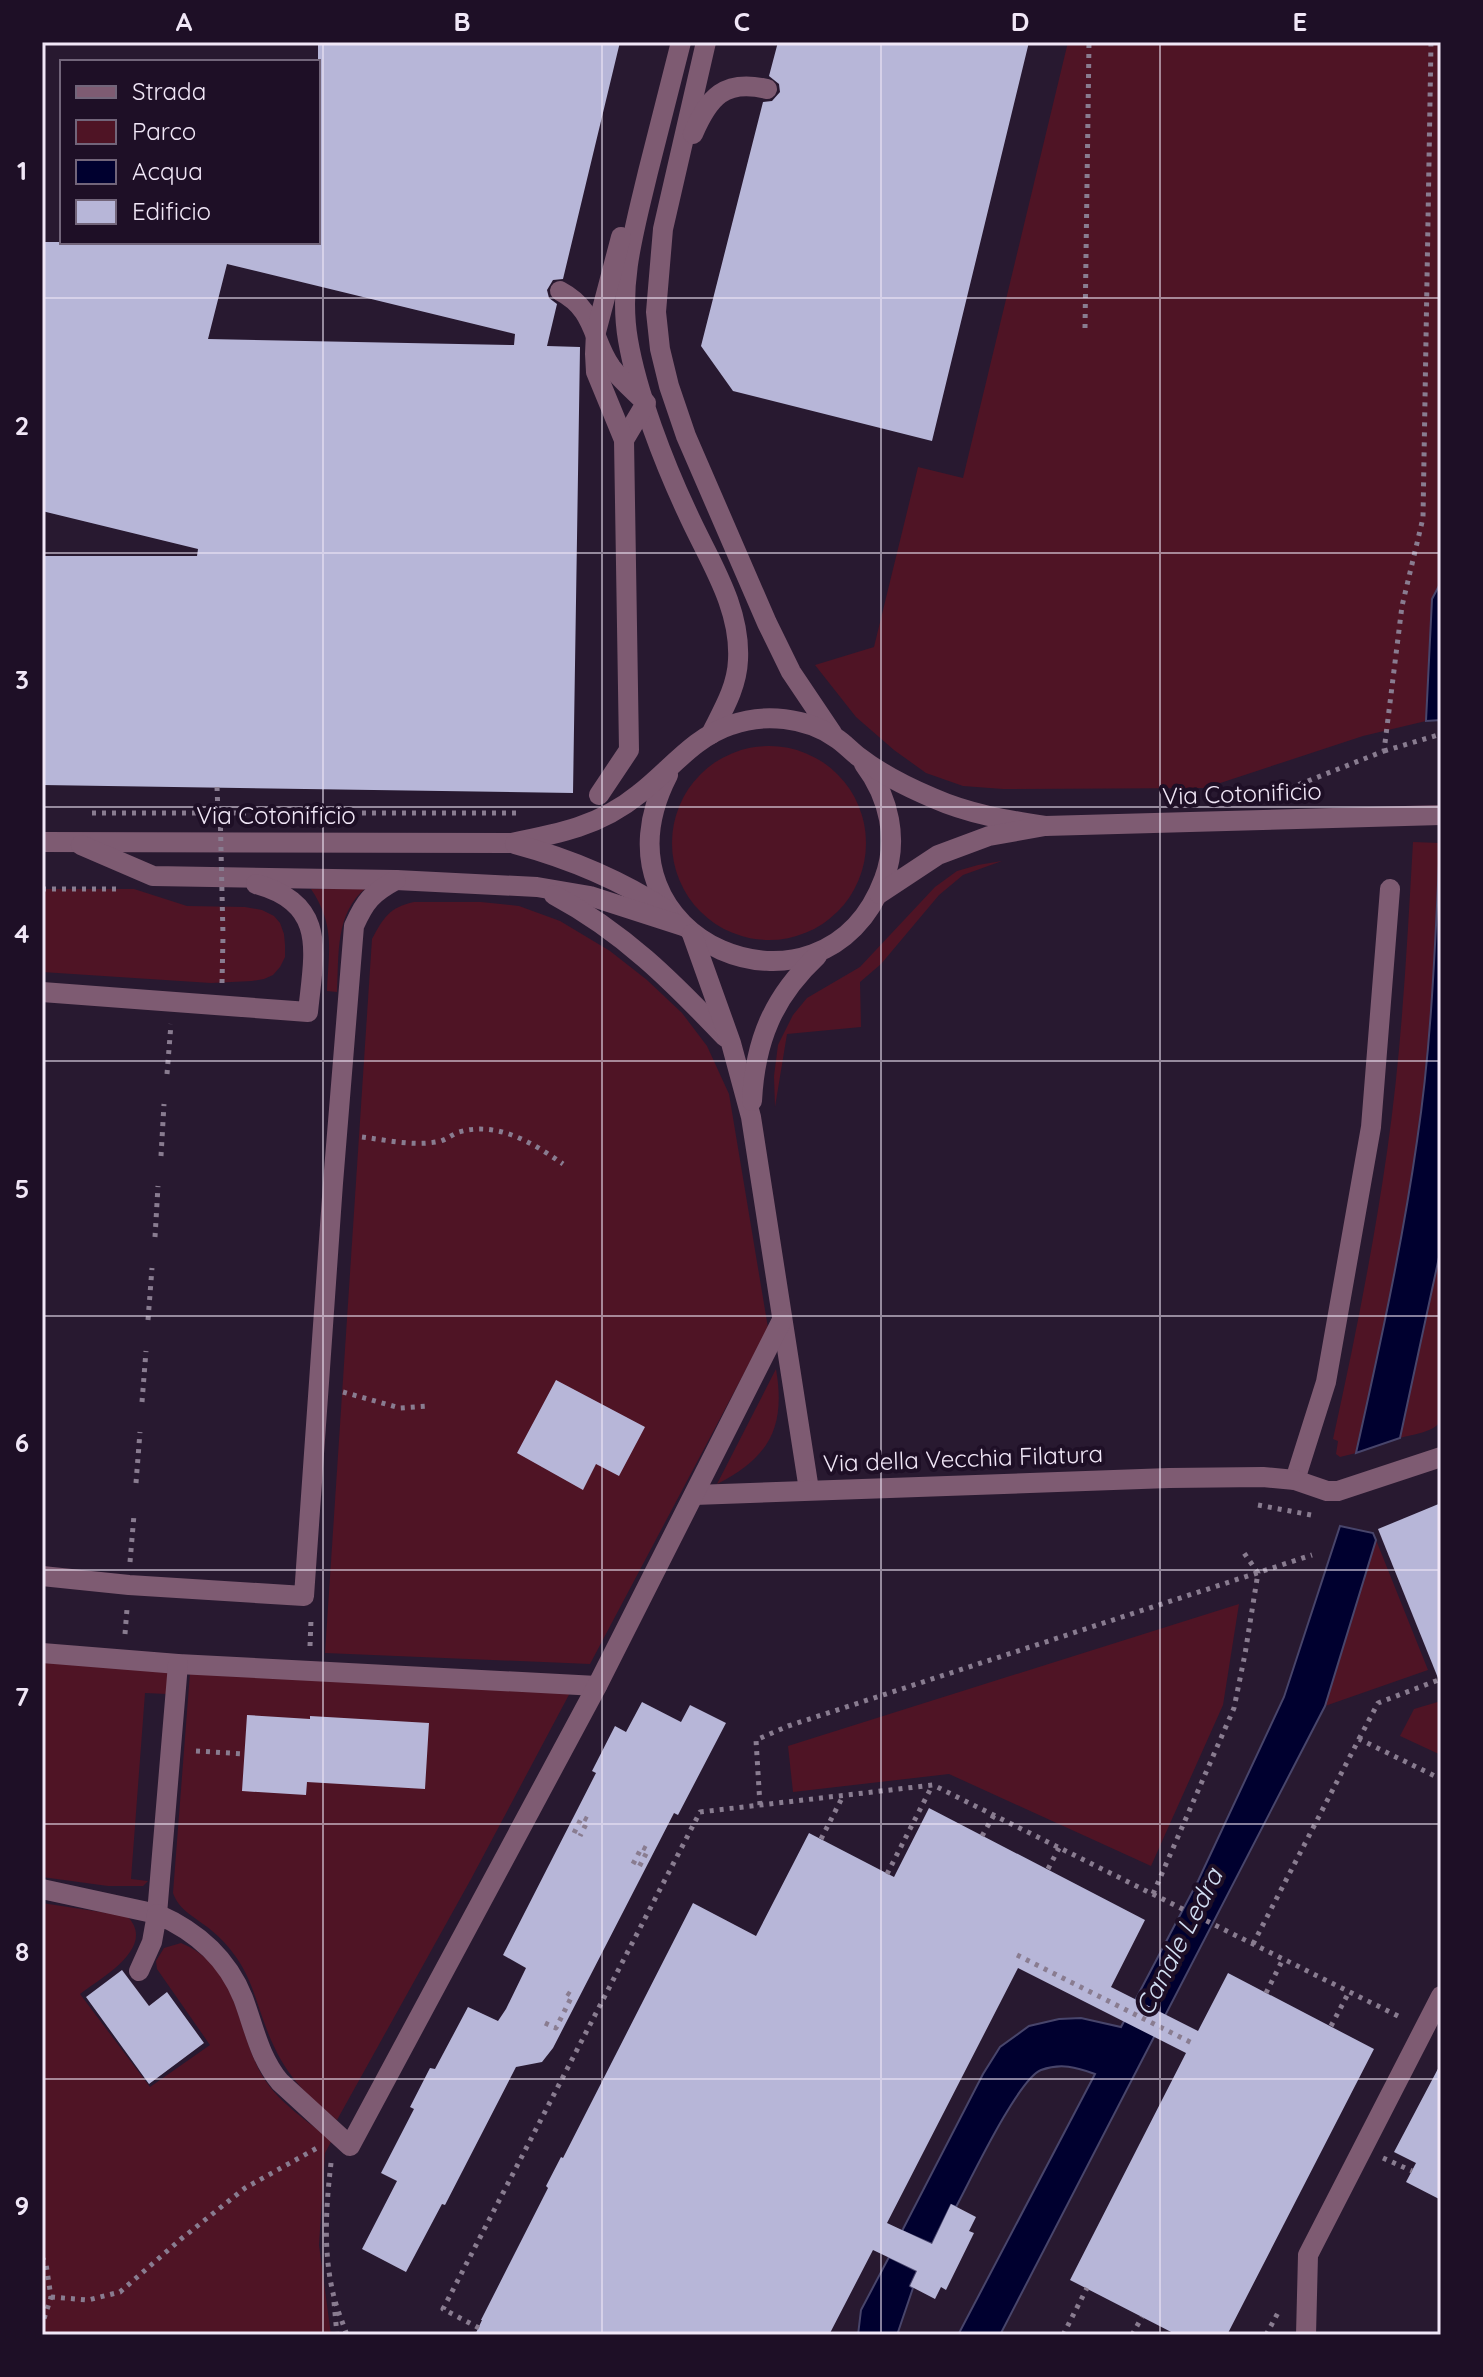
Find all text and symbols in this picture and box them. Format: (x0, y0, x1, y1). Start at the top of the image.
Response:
text: A (176, 5, 193, 38)
text: B (453, 5, 471, 38)
text: C (734, 5, 750, 38)
text: D (1011, 5, 1029, 38)
text: E (1293, 5, 1307, 38)
legend (60, 60, 320, 244)
text: Strada (132, 76, 206, 106)
text: Parco (132, 116, 196, 146)
text: 1 (17, 154, 27, 187)
text: Acqua (132, 156, 203, 186)
text: Edificio (132, 196, 211, 226)
text: 2 (15, 409, 29, 442)
text: 3 (15, 663, 29, 696)
street label: Via Cotonificio (1162, 775, 1322, 811)
street label: Via Cotonificio (196, 800, 356, 830)
text: 4 (14, 917, 30, 950)
text: 5 (15, 1172, 29, 1205)
text: 6 (15, 1426, 29, 1459)
street label: Via della Vecchia Filatura (822, 1438, 1104, 1478)
text: 7 (15, 1680, 29, 1713)
water label: Canale Ledra (1127, 1862, 1230, 2021)
text: 8 (15, 1935, 29, 1968)
text: 9 (15, 2189, 29, 2222)

